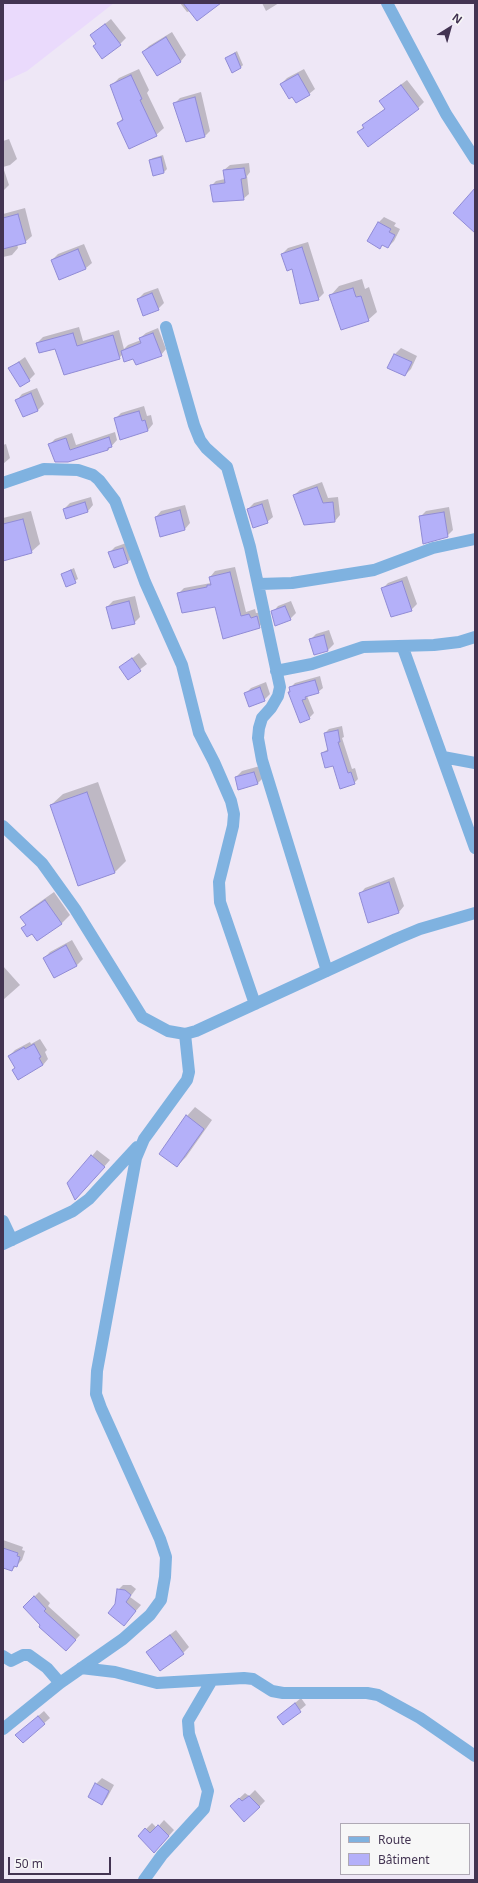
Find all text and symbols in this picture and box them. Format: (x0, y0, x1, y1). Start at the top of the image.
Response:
north arrow (430, 8, 470, 48)
text: N (449, 9, 466, 27)
legend (340, 1823, 470, 1875)
text: Route (378, 1831, 411, 1848)
scale bar (10, 1849, 113, 1875)
text: Bâtiment (378, 1851, 430, 1868)
text: 50 m (15, 1855, 43, 1872)

